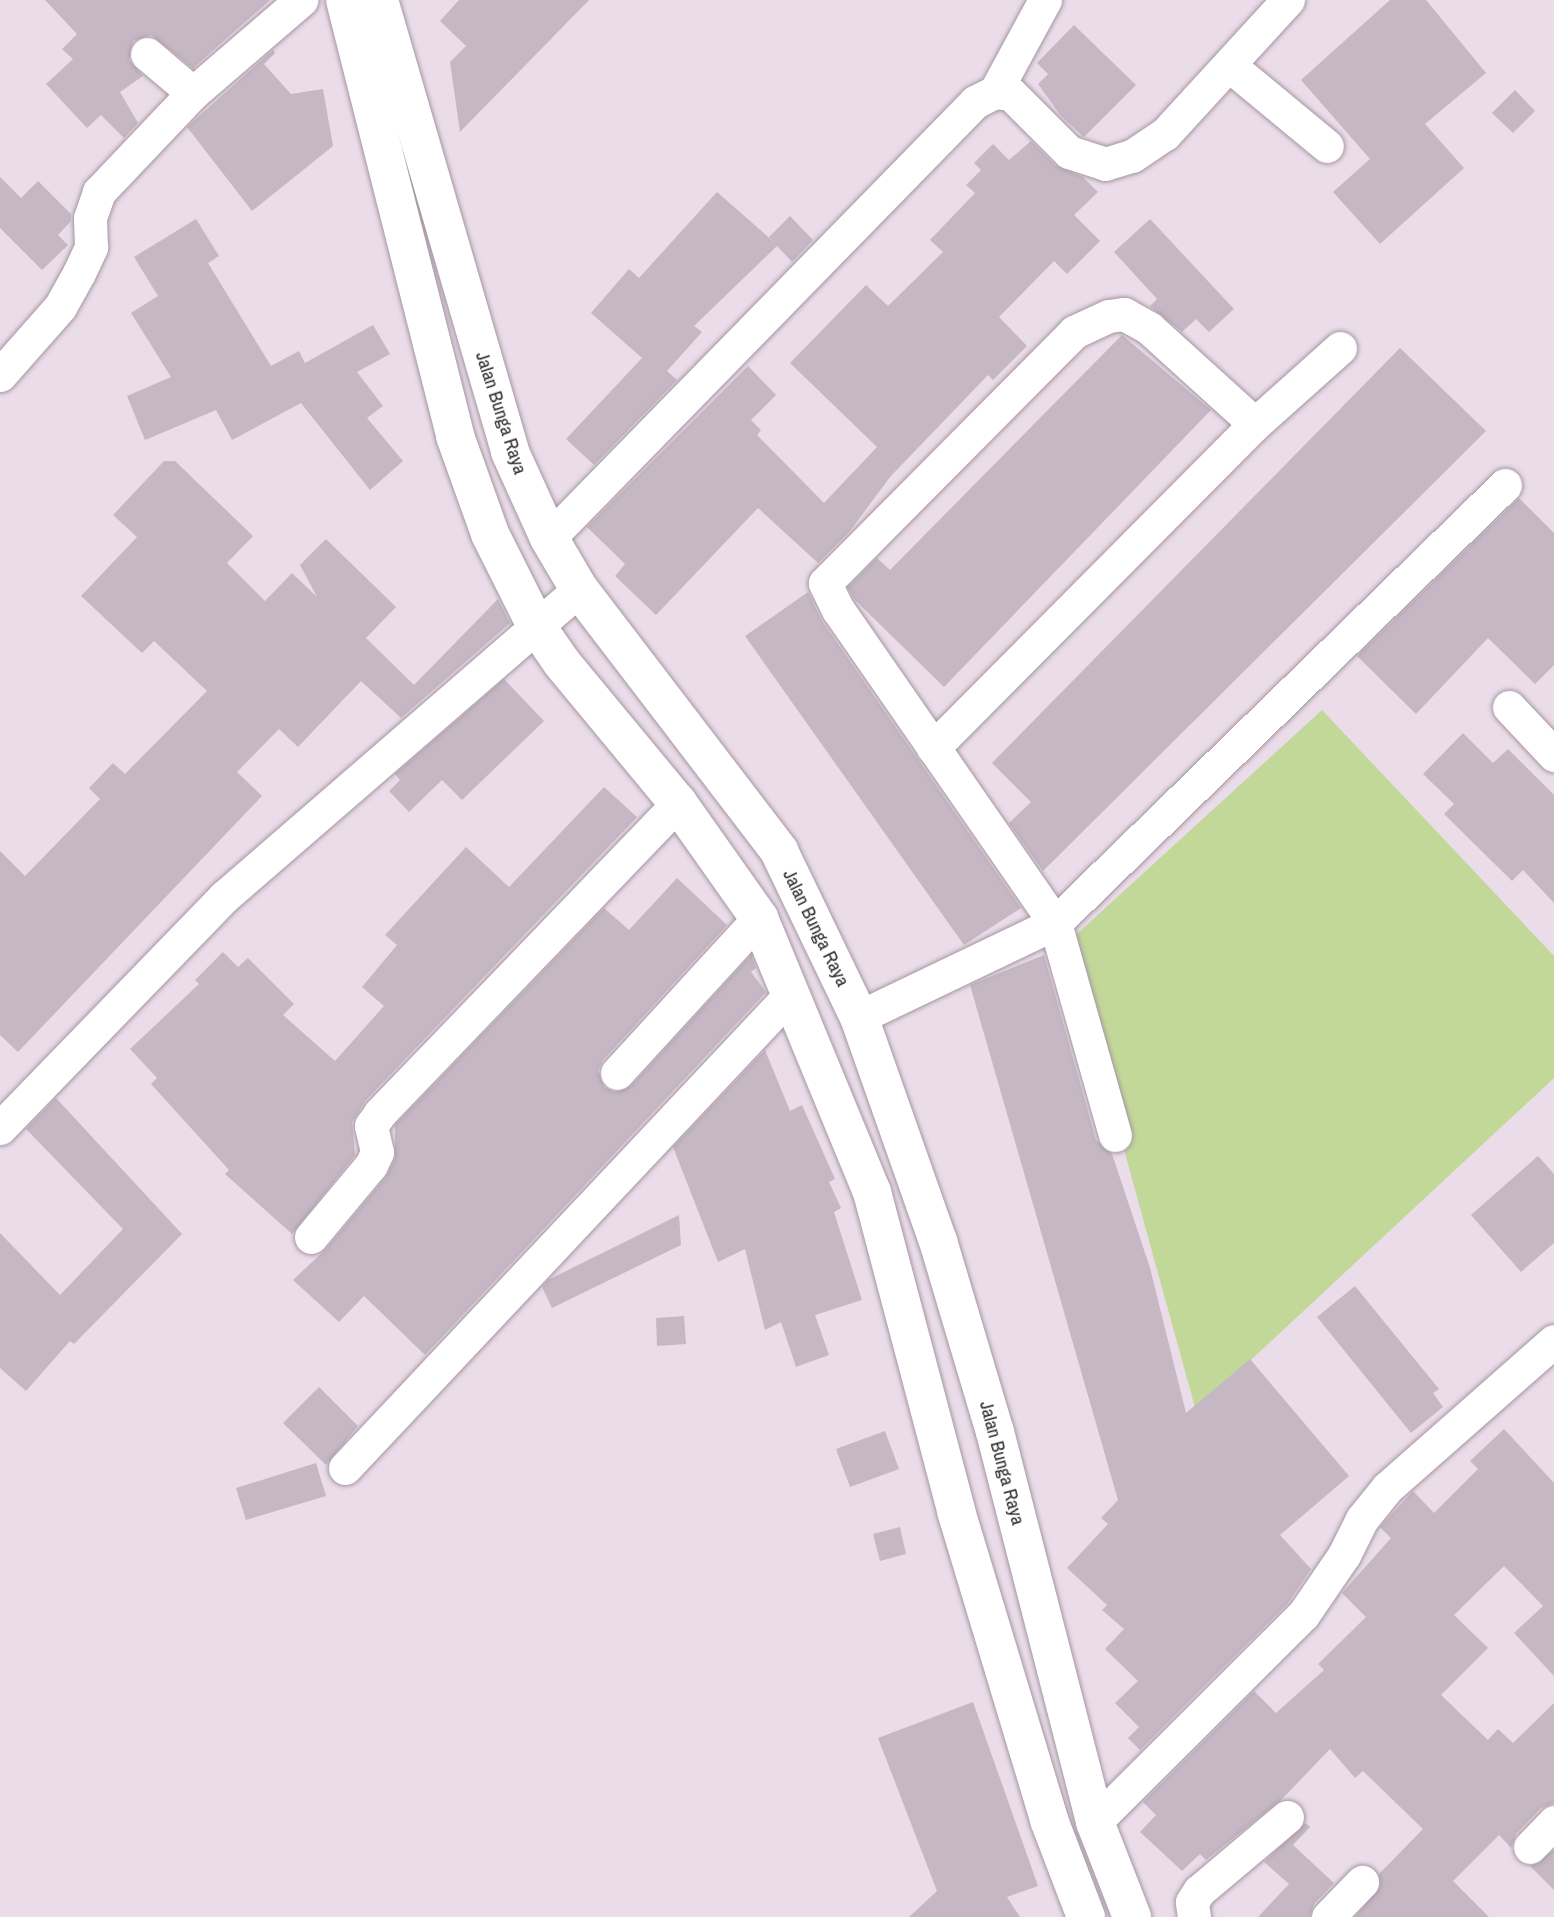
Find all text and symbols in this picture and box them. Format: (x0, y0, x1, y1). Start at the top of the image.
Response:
street label: Jalan Bunga Raya (470, 349, 532, 477)
street label: Jalan Bunga Raya (778, 866, 854, 990)
street label: Jalan Bunga Raya (975, 1399, 1029, 1527)

